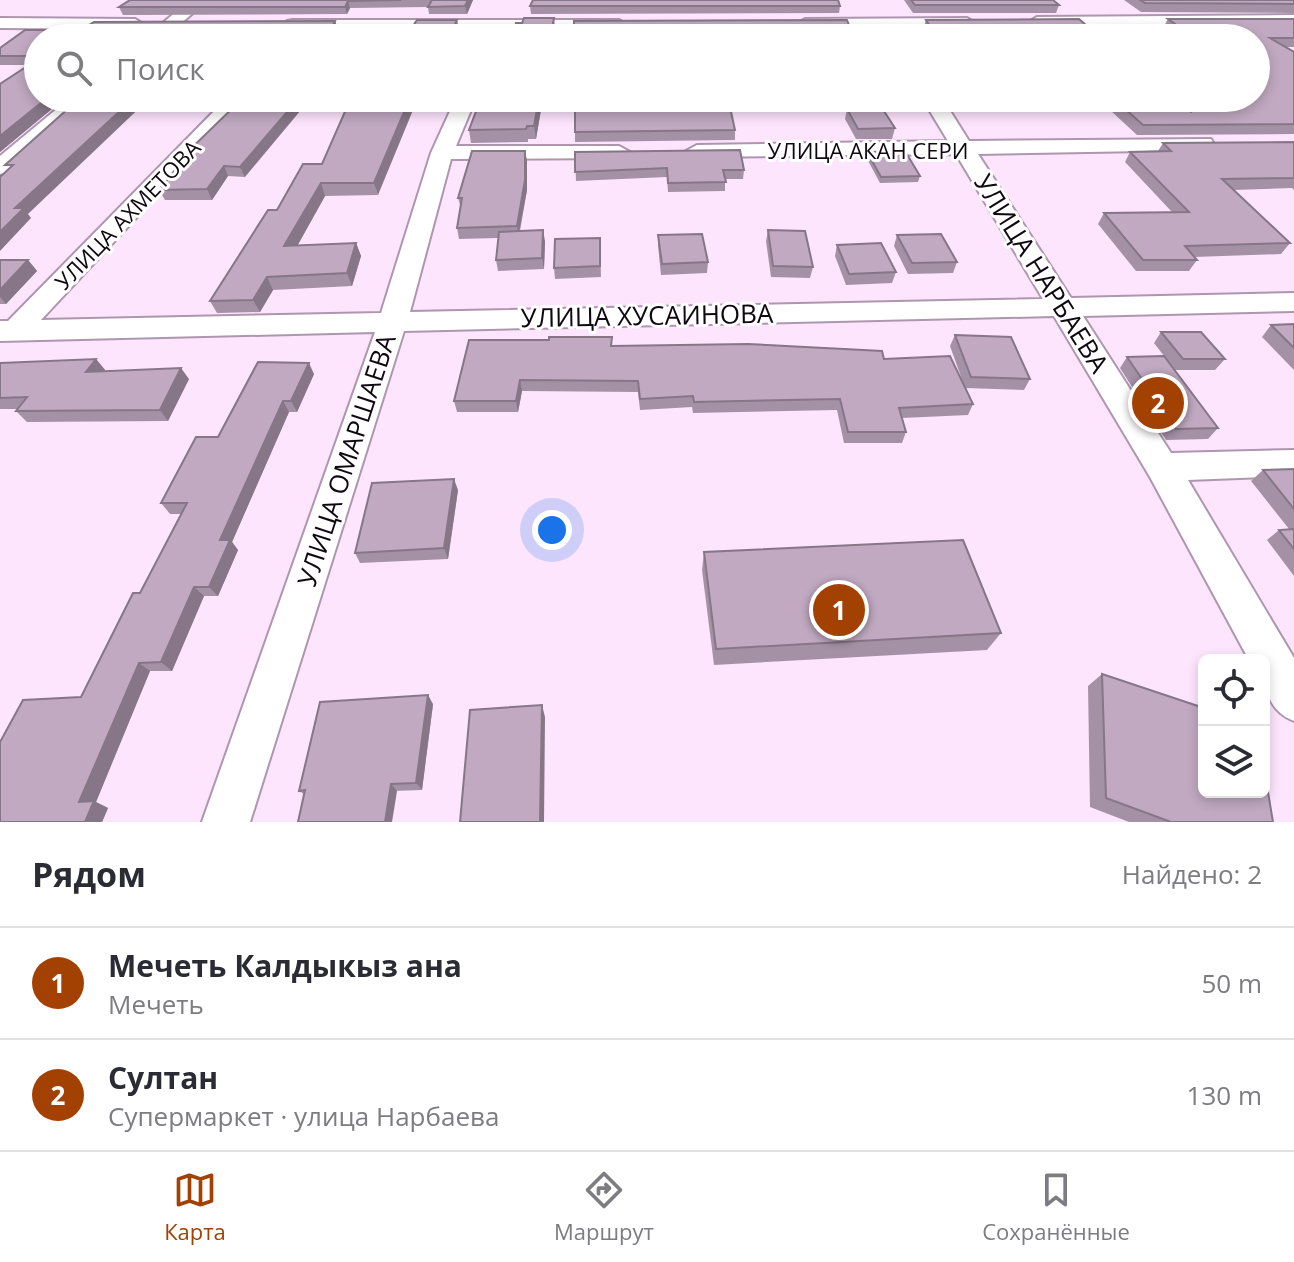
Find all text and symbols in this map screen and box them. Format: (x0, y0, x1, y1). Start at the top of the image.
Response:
search box (24, 24, 1270, 112)
icon: search (52, 46, 96, 90)
text: Поиск (116, 48, 205, 89)
street label: УЛИЦА АХМЕТОВА (48, 132, 206, 295)
street label: УЛИЦА АКАН СЕРИ (768, 135, 968, 165)
street label: УЛИЦА НАРБАЕВА (966, 167, 1118, 380)
street label: УЛИЦА ХУСАИНОВА (520, 295, 774, 335)
street label: УЛИЦА ОМАРШАЕВА (288, 329, 404, 591)
pin: 2 (1132, 373, 1184, 433)
your location (532, 510, 572, 550)
pin: 1 (813, 580, 865, 640)
map controls (1198, 654, 1270, 798)
button: locate (1198, 654, 1270, 726)
button: layers (1198, 726, 1270, 798)
text: Рядом (32, 851, 146, 897)
text: Найдено: 2 (1122, 856, 1262, 892)
text: Мечеть Калдыкыз ана (108, 945, 462, 986)
text: 1 (51, 965, 65, 1001)
text: 50 m (1201, 965, 1262, 1001)
text: Мечеть (108, 986, 204, 1022)
text: Султан (108, 1057, 218, 1098)
text: 2 (51, 1077, 65, 1113)
text: 130 m (1187, 1077, 1262, 1113)
text: Супермаркет · улица Нарбаева (108, 1098, 499, 1134)
tab: Карта (164, 1168, 226, 1246)
tab: Маршрут (554, 1168, 654, 1246)
tab: Сохранённые (982, 1168, 1130, 1246)

